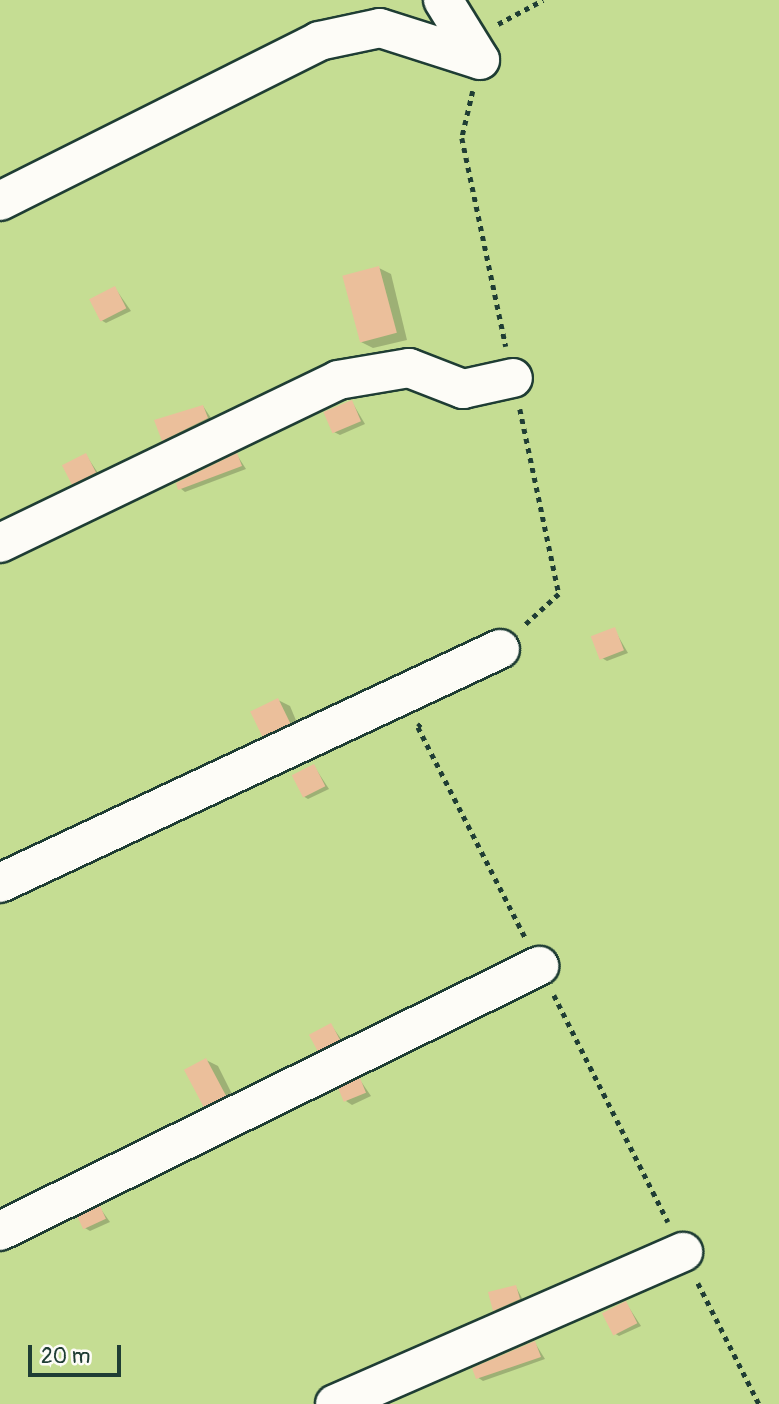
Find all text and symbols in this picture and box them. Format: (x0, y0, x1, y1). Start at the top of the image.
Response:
scale bar (32, 1330, 124, 1374)
text: 20 m (41, 1343, 90, 1370)

